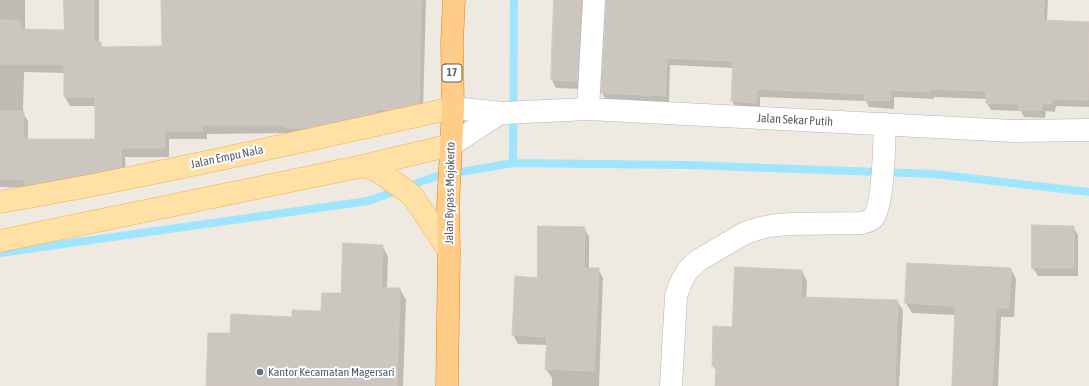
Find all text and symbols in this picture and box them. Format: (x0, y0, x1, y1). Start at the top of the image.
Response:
road number: 17 (442, 64, 462, 82)
street label: Jalan Sekar Putih (757, 111, 833, 129)
street label: Jalan Empu Nala (189, 142, 265, 172)
street label: Jalan Bypass Mojokerto (442, 142, 458, 244)
place label: Kantor Kecamatan Magersari (268, 365, 395, 379)
marker: Kantor Kecamatan Magersari (255, 367, 265, 377)

